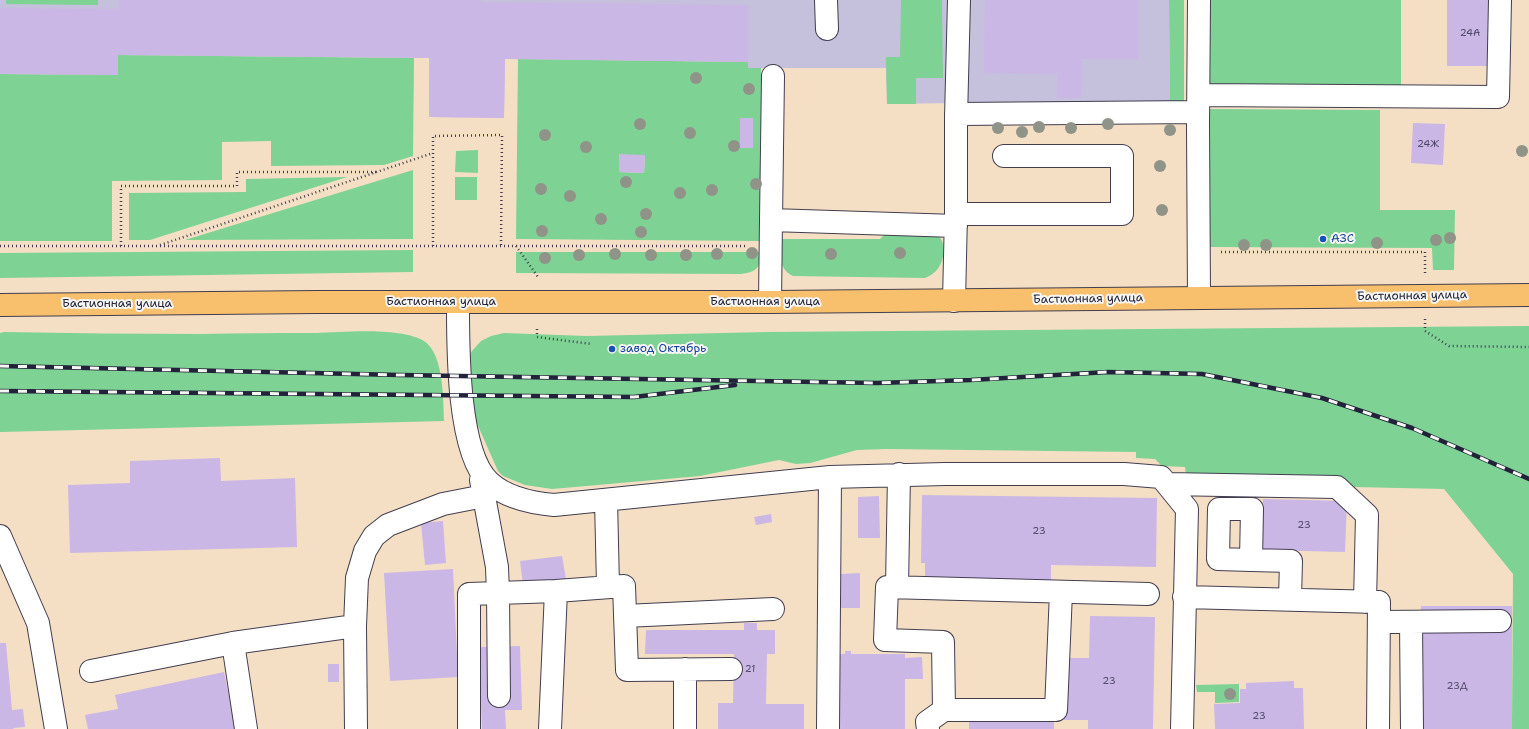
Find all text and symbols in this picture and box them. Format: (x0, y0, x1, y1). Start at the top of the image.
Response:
house number: 24А (1460, 27, 1480, 39)
house number: 24Ж (1417, 138, 1439, 150)
place label: АЗС (1331, 232, 1354, 246)
marker: АЗС (1318, 234, 1328, 244)
street label: Бастионная улица (1357, 288, 1467, 304)
street label: Бастионная улица (1033, 291, 1143, 307)
street label: Бастионная улица (386, 295, 496, 309)
street label: Бастионная улица (710, 295, 820, 309)
street label: Бастионная улица (62, 297, 172, 311)
place label: завод Октябрь (620, 342, 706, 356)
marker: завод Октябрь (607, 344, 617, 354)
house number: 23 (1297, 519, 1311, 531)
house number: 23 (1032, 525, 1046, 537)
house number: 21 (745, 663, 755, 675)
house number: 23 (1102, 675, 1116, 687)
house number: 23Д (1447, 680, 1467, 692)
house number: 23 (1252, 710, 1266, 722)

